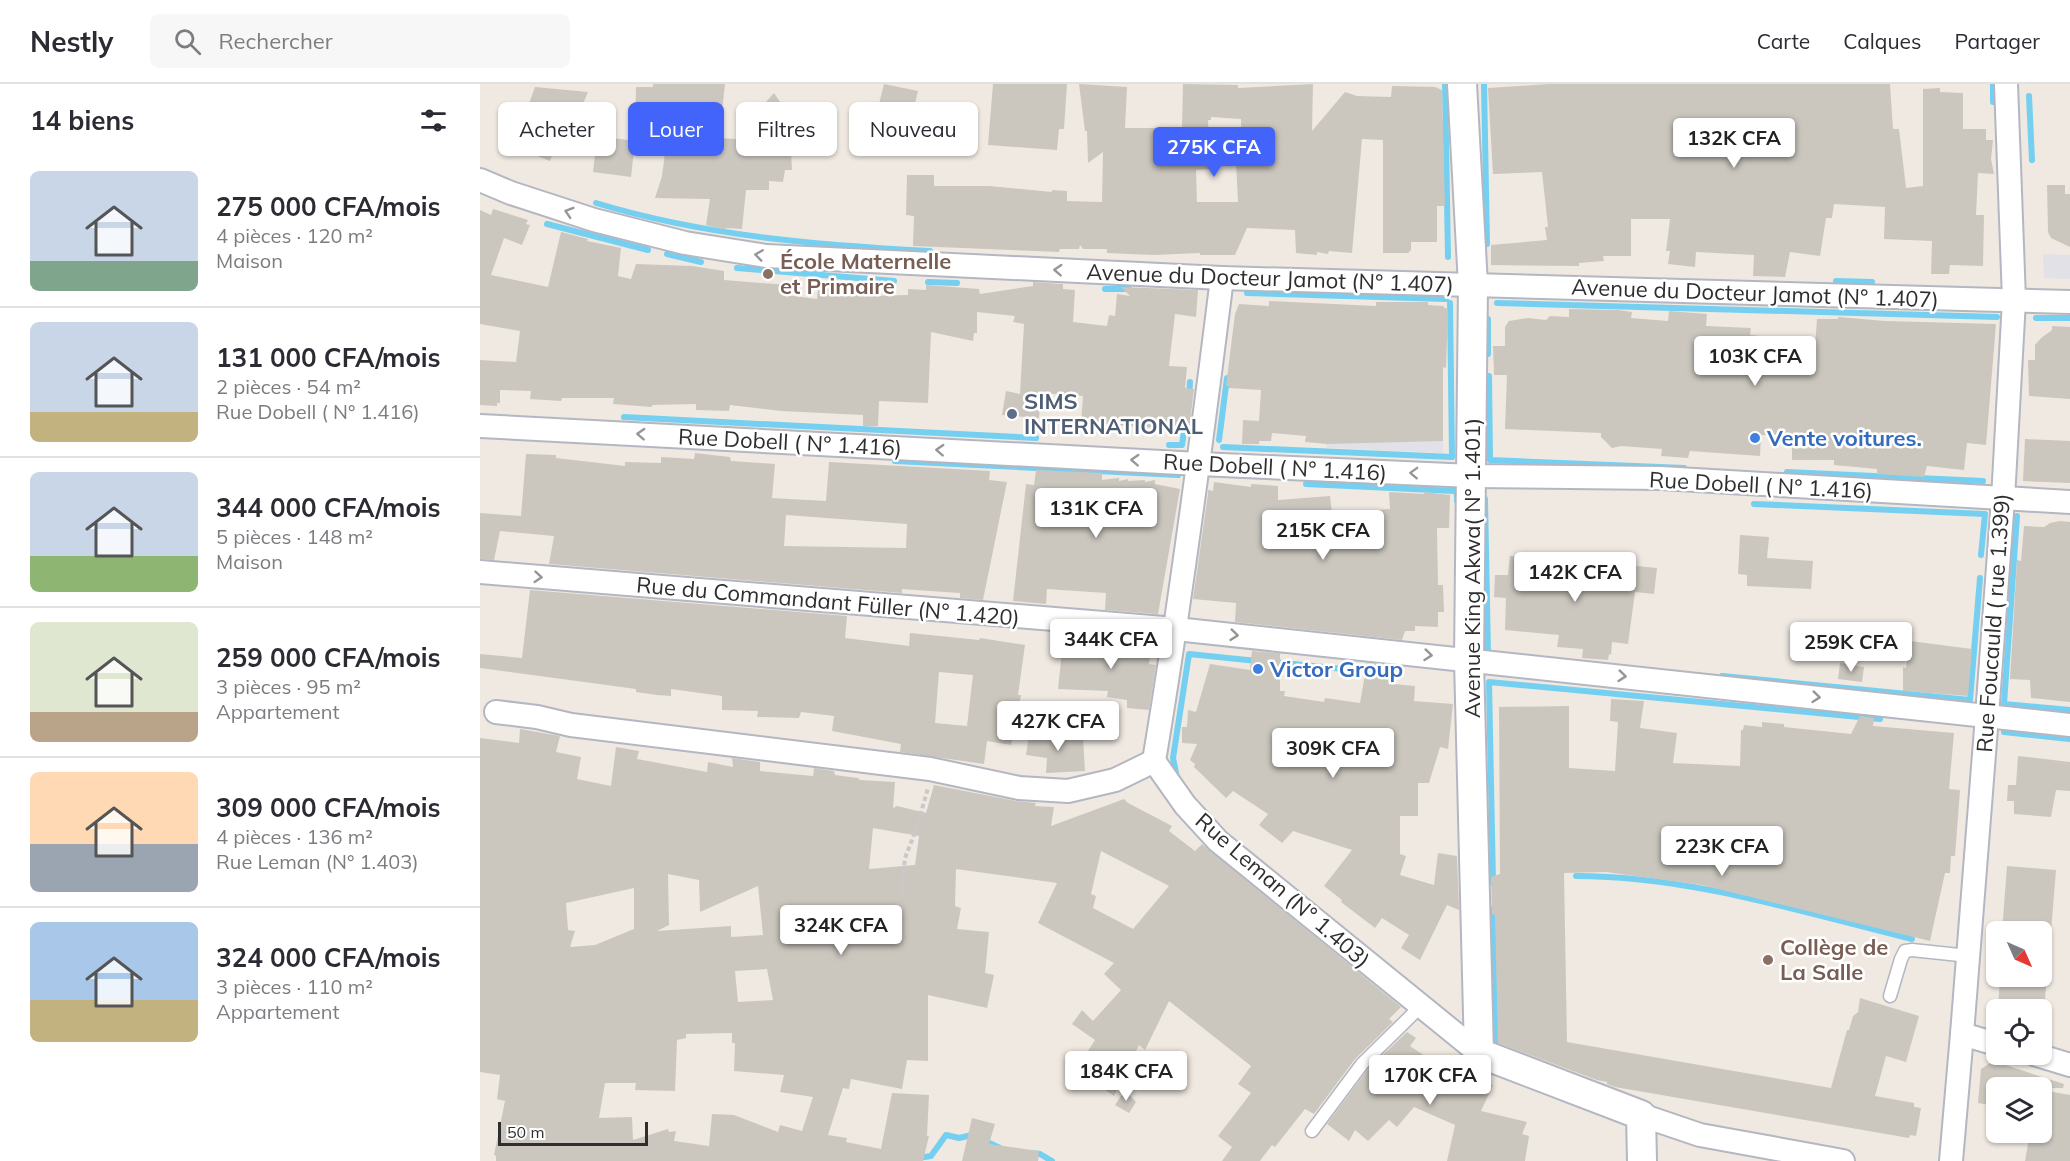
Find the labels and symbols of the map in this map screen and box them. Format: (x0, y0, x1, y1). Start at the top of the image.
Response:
pin: 132K CFA (1672, 118, 1796, 169)
pin: 275K CFA (1152, 127, 1276, 178)
one-way arrow (564, 207, 575, 219)
place label: École Maternelle et Primaire (780, 247, 951, 300)
one-way arrow (754, 249, 763, 261)
street label: Avenue du Docteur Jamot (N° 1.407) (1086, 258, 1454, 298)
one-way arrow (1054, 264, 1063, 277)
marker: École Maternelle et Primaire (761, 267, 775, 281)
street label: Avenue du Docteur Jamot (N° 1.407) (1571, 273, 1939, 313)
pin: 103K CFA (1693, 336, 1817, 387)
place label: SIMS INTERNATIONAL (1024, 387, 1203, 440)
marker: SIMS INTERNATIONAL (1005, 407, 1019, 421)
street label: Avenue King Akwa( N° 1.401) (1458, 418, 1486, 718)
street label: Rue Dobell ( N° 1.416) (677, 422, 903, 462)
place label: Vente voitures. (1766, 424, 1922, 452)
one-way arrow (636, 428, 645, 441)
marker: Vente voitures. (1748, 431, 1762, 445)
one-way arrow (936, 444, 945, 457)
street label: Rue Dobell ( N° 1.416) (1162, 447, 1388, 487)
one-way arrow (1131, 454, 1140, 467)
street label: Rue Dobell ( N° 1.416) (1648, 465, 1874, 505)
one-way arrow (1409, 467, 1418, 479)
pin: 131K CFA (1034, 488, 1158, 539)
street label: Rue Foucauld ( rue 1.399) (1970, 493, 2016, 753)
pin: 215K CFA (1261, 510, 1385, 561)
pin: 142K CFA (1513, 552, 1637, 603)
one-way arrow (534, 570, 543, 583)
street label: Rue du Commandant Füller (N° 1.420) (635, 570, 1021, 632)
pin: 344K CFA (1049, 619, 1173, 670)
pin: 259K CFA (1789, 622, 1913, 673)
one-way arrow (1229, 628, 1239, 641)
one-way arrow (1423, 648, 1432, 661)
place label: Victor Group (1269, 655, 1403, 683)
marker: Victor Group (1251, 662, 1265, 676)
one-way arrow (1617, 669, 1626, 682)
one-way arrow (1811, 691, 1820, 703)
pin: 427K CFA (996, 701, 1120, 752)
pin: 309K CFA (1271, 728, 1395, 779)
street label: Rue Leman (N° 1.403) (1190, 806, 1376, 974)
pin: 223K CFA (1660, 826, 1784, 877)
pin: 324K CFA (779, 905, 903, 956)
north arrow (1986, 921, 2052, 987)
place label: Collège de La Salle (1780, 933, 1888, 986)
marker: Collège de La Salle (1761, 953, 1775, 967)
pin: 184K CFA (1064, 1051, 1188, 1102)
pin: 170K CFA (1368, 1055, 1492, 1106)
scale bar (498, 1119, 648, 1146)

